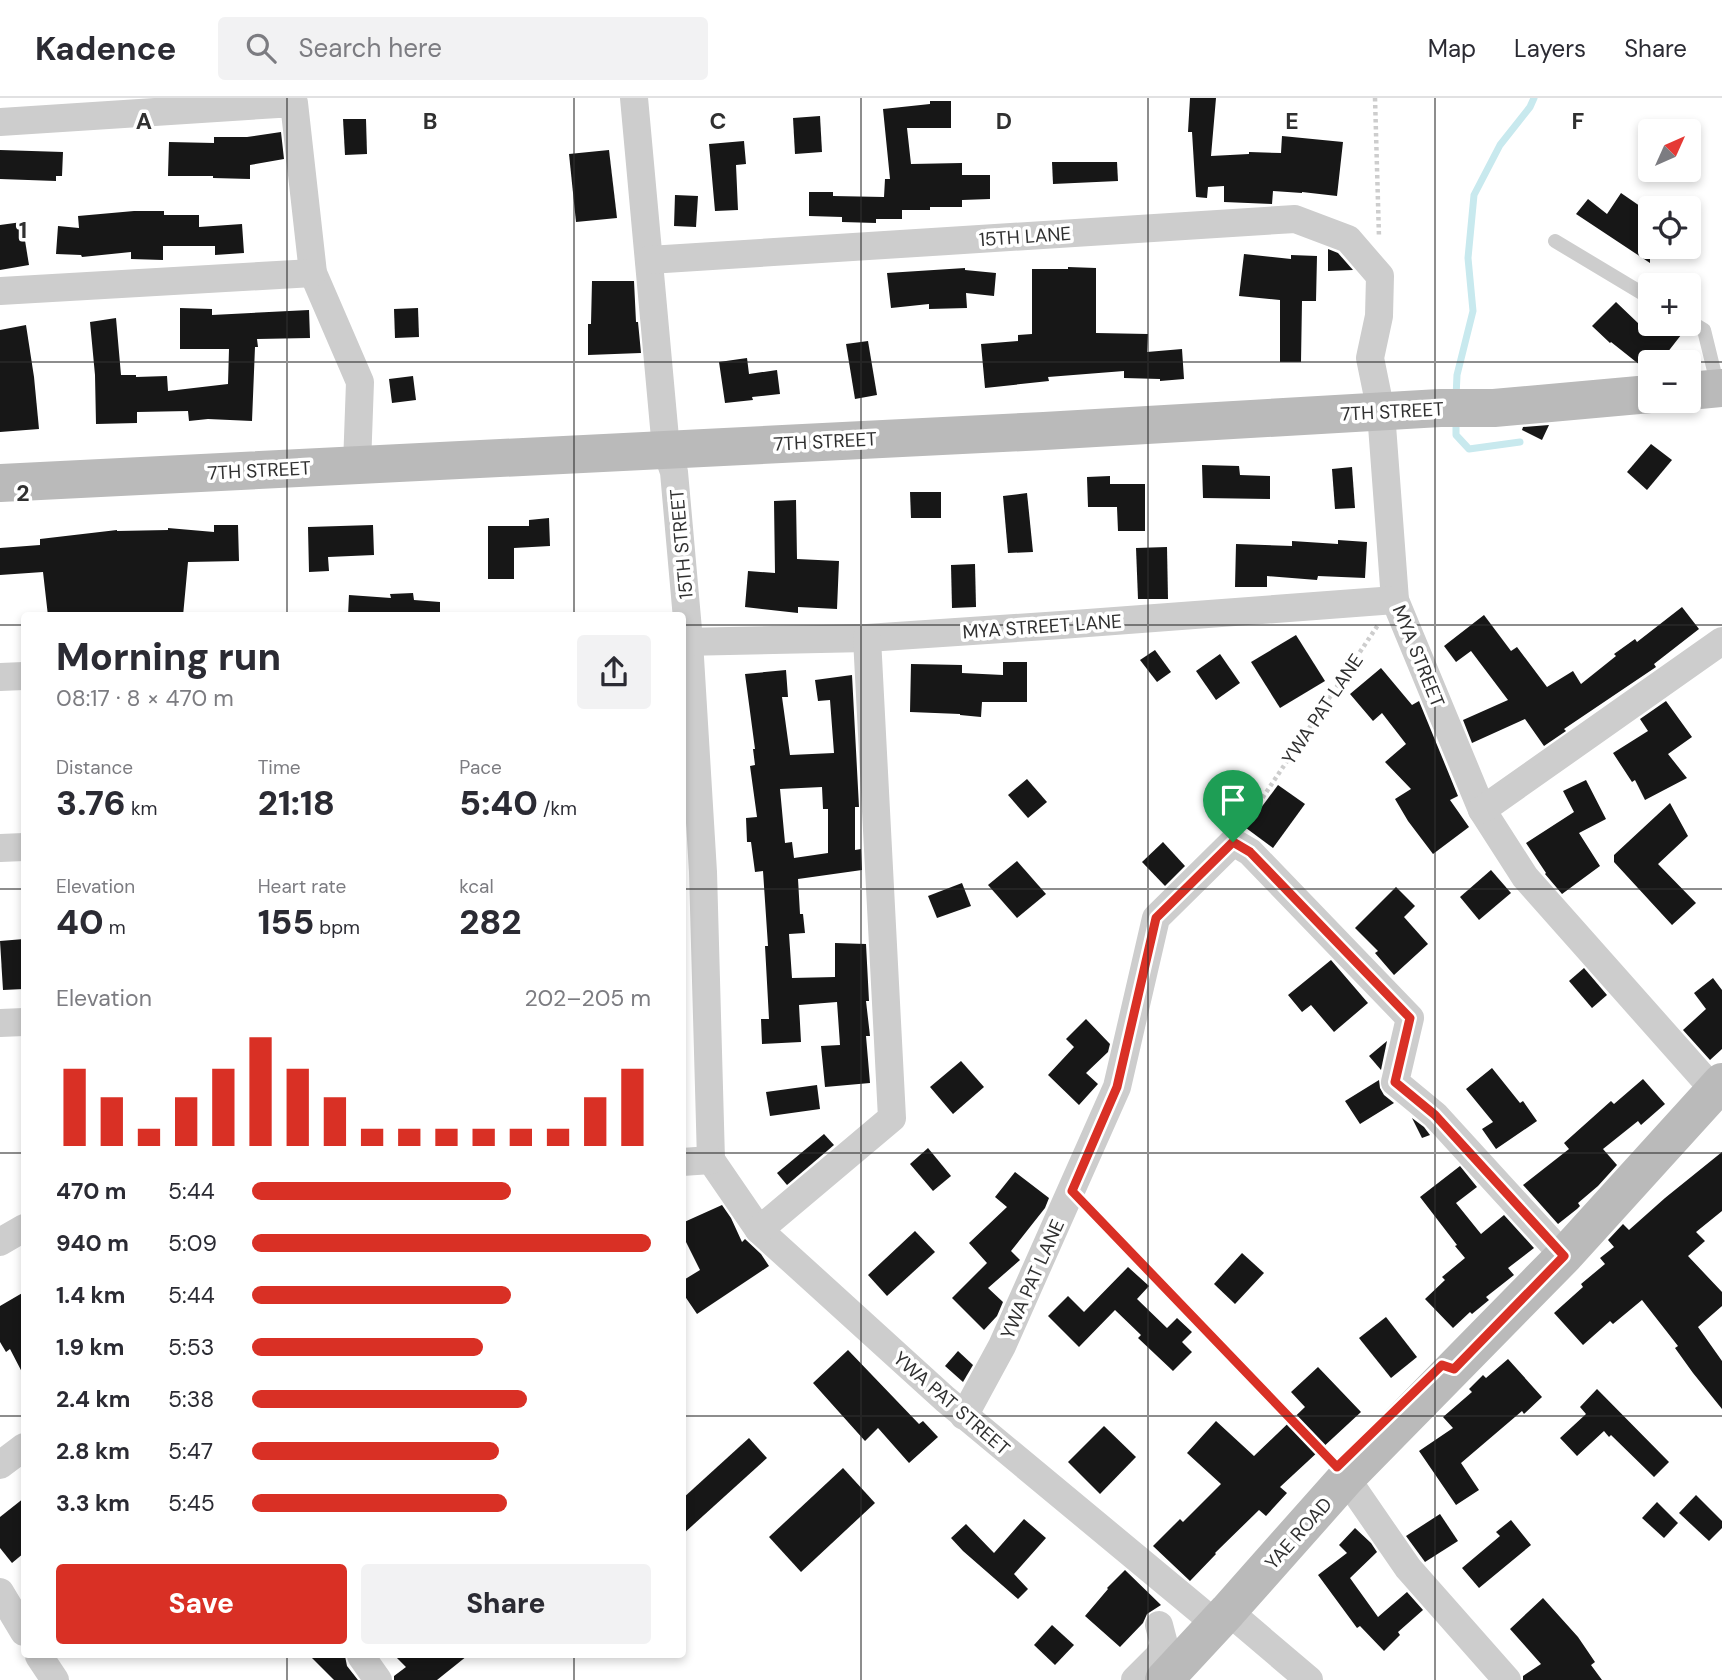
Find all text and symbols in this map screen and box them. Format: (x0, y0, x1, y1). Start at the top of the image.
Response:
search box (218, 17, 708, 80)
text: Kadence (35, 27, 176, 70)
icon: search (242, 29, 280, 67)
text: Search here (298, 31, 442, 65)
text: Map (1428, 33, 1476, 64)
text: Layers (1514, 33, 1586, 64)
text: Share (1624, 33, 1687, 64)
text: A (136, 106, 152, 136)
text: B (423, 106, 437, 136)
text: C (710, 106, 726, 136)
text: D (996, 106, 1012, 136)
text: E (1285, 106, 1299, 136)
text: F (1572, 106, 1585, 136)
north arrow (1638, 119, 1701, 182)
map controls (1638, 119, 1701, 413)
button: locate (1638, 196, 1701, 259)
text: 1 (19, 215, 27, 245)
street label: 15TH LANE (978, 221, 1072, 252)
button: + (1638, 273, 1701, 336)
button: − (1638, 350, 1701, 413)
street label: 7TH STREET (1340, 396, 1445, 427)
street label: 7TH STREET (773, 426, 878, 457)
street label: 7TH STREET (207, 455, 312, 486)
text: 2 (16, 478, 30, 508)
street label: 15TH STREET (664, 487, 699, 600)
street label: MYA STREET (1387, 601, 1450, 711)
street label: MYA STREET LANE (962, 608, 1123, 645)
text: Morning run (56, 632, 281, 682)
button: share (577, 635, 651, 709)
street label: YWA PAT LANE (1276, 649, 1369, 770)
text: 08:17 · 8 × 470 m (56, 683, 234, 713)
text: Distance (56, 755, 133, 780)
text: Time (258, 755, 301, 780)
text: Pace (459, 755, 502, 780)
pin (1203, 770, 1263, 842)
text: 3.76 (56, 780, 126, 826)
text: 21:18 (258, 780, 335, 826)
text: 5:40 (459, 780, 538, 826)
icon: arrive (1214, 781, 1252, 819)
text: km (126, 796, 157, 821)
text: /km (538, 796, 577, 821)
text: Elevation (56, 874, 135, 899)
text: Heart rate (258, 874, 346, 899)
text: kcal (459, 874, 494, 899)
text: 40 (56, 899, 104, 945)
text: 155 (258, 899, 314, 945)
text: 282 (459, 899, 522, 945)
text: m (104, 915, 126, 940)
text: bpm (314, 915, 360, 940)
text: Elevation (56, 983, 152, 1013)
text: 202–205 m (524, 983, 651, 1013)
text: 470 m (56, 1176, 126, 1206)
text: 5:44 (168, 1176, 215, 1206)
street label: YWA PAT LANE (995, 1215, 1070, 1343)
text: 940 m (56, 1228, 129, 1258)
text: 5:09 (168, 1228, 217, 1258)
text: 1.4 km (56, 1280, 125, 1310)
text: 5:44 (168, 1280, 215, 1310)
text: 1.9 km (56, 1332, 124, 1362)
text: 5:53 (168, 1332, 214, 1362)
street label: YWA PAT STREET (888, 1346, 1015, 1461)
text: 2.4 km (56, 1384, 130, 1414)
text: 5:38 (168, 1384, 214, 1414)
text: 2.8 km (56, 1436, 130, 1466)
text: 5:47 (168, 1436, 213, 1466)
text: 3.3 km (56, 1488, 130, 1518)
text: 5:45 (168, 1488, 215, 1518)
street label: YAE ROAD (1259, 1492, 1337, 1575)
button: Save (56, 1564, 347, 1644)
button: Share (361, 1564, 651, 1644)

